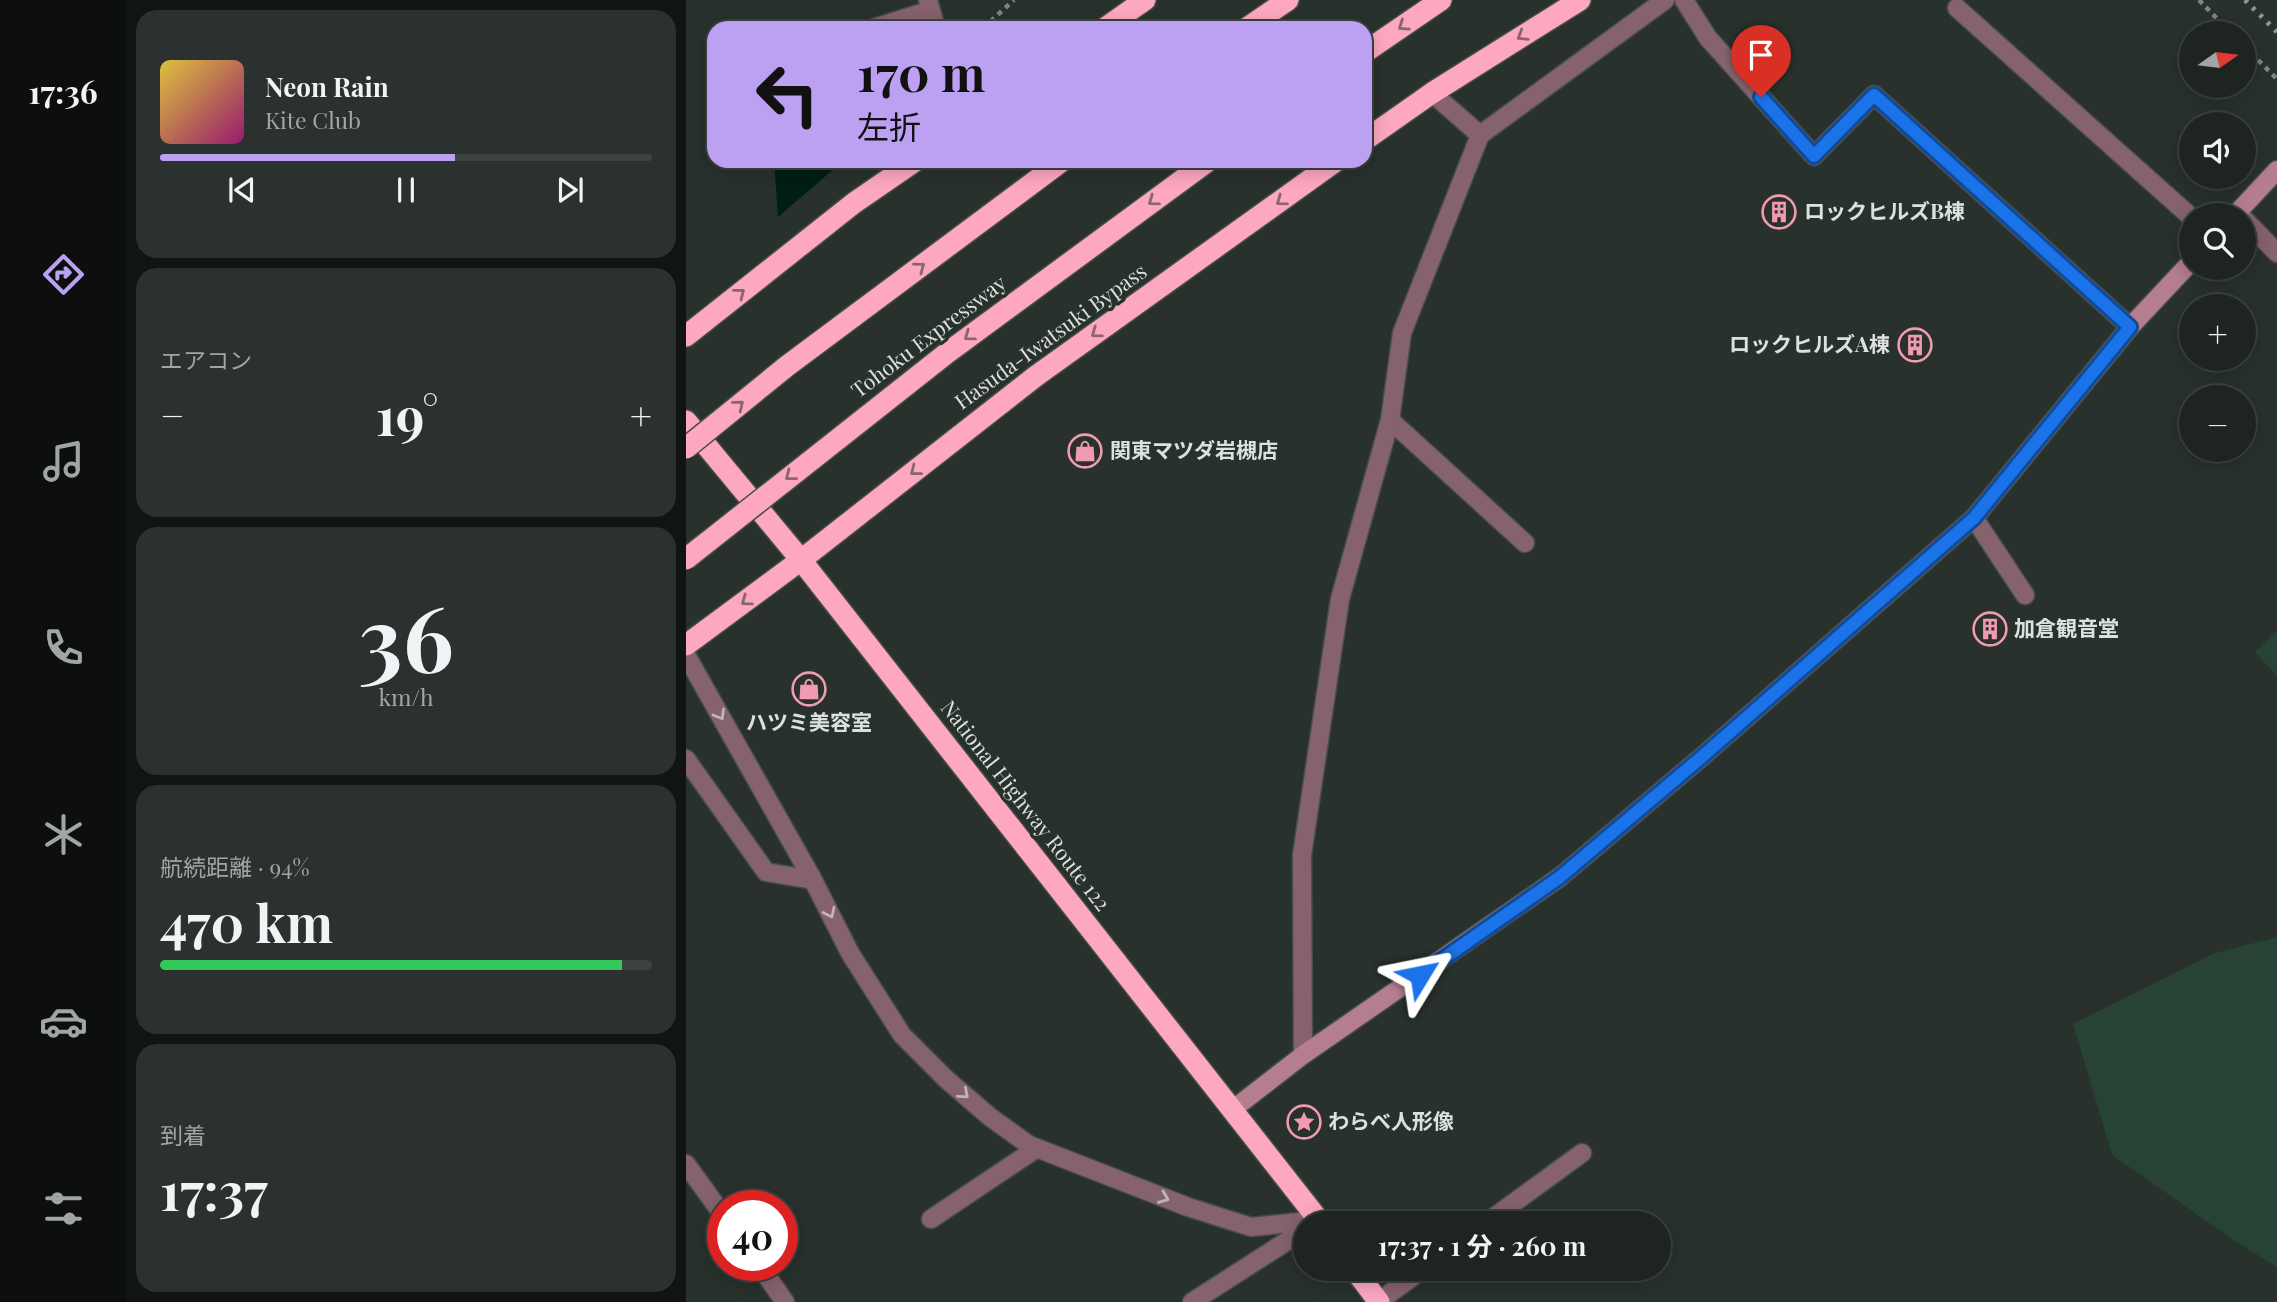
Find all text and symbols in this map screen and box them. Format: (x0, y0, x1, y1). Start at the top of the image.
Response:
one-way arrow (1398, 18, 1411, 30)
north arrow (2179, 21, 2256, 98)
map controls (2179, 21, 2256, 462)
pin (1731, 25, 1791, 97)
one-way arrow (1517, 28, 1530, 41)
icon: arrive (1742, 36, 1780, 74)
text: 170 m (857, 39, 985, 104)
icon: left (742, 49, 833, 140)
text: 17:36 (28, 69, 98, 112)
text: Neon Rain (265, 69, 389, 104)
text: Kite Club (265, 104, 361, 135)
text: 左折 (857, 104, 921, 147)
button: sound (2179, 112, 2256, 189)
icon: previous (223, 171, 261, 209)
icon: pause (387, 171, 425, 209)
icon: next (551, 171, 589, 209)
one-way arrow (1148, 193, 1160, 206)
one-way arrow (1276, 193, 1289, 205)
building icon: ロックヒルズB棟 (1760, 193, 1798, 231)
place label: ロックヒルズB棟 (1804, 196, 1965, 224)
button: search (2179, 203, 2256, 280)
icon: directions (39, 250, 88, 299)
street label: Hasuda-Iwatsuki Bypass (948, 256, 1151, 415)
one-way arrow (912, 263, 925, 275)
street label: Tohoku Expressway (845, 268, 1011, 403)
one-way arrow (732, 289, 744, 302)
button: + (2179, 294, 2256, 371)
one-way arrow (1091, 325, 1104, 337)
building icon: ロックヒルズA棟 (1896, 326, 1934, 364)
one-way arrow (964, 328, 977, 340)
place label: ロックヒルズA棟 (1729, 329, 1890, 357)
text: エアコン (160, 344, 252, 375)
text: 19° (376, 380, 439, 449)
button: − (2179, 385, 2256, 462)
text: − (160, 389, 185, 440)
text: + (630, 389, 652, 440)
one-way arrow (731, 401, 744, 413)
shop icon: 関東マツダ岩槻店 (1066, 432, 1104, 470)
place label: 関東マツダ岩槻店 (1110, 435, 1278, 463)
icon: music (39, 437, 88, 486)
one-way arrow (910, 462, 922, 475)
one-way arrow (785, 468, 798, 481)
text: 36 (358, 575, 454, 696)
one-way arrow (741, 592, 754, 605)
building icon: 加倉観音堂 (1971, 610, 2009, 648)
place label: 加倉観音堂 (2014, 613, 2119, 641)
icon: phone (39, 623, 88, 672)
shop icon: ハツミ美容室 (790, 670, 828, 708)
text: km/h (378, 681, 434, 712)
street label: National Highway Route 122 (936, 694, 1118, 916)
one-way arrow (712, 707, 725, 720)
place label: ハツミ美容室 (746, 707, 872, 735)
icon: climate (39, 810, 88, 859)
text: 航続距離 · 94% (160, 851, 310, 882)
text: 470 km (160, 887, 333, 956)
one-way arrow (822, 906, 836, 918)
position arrow (1383, 938, 1457, 1012)
icon: car (39, 997, 88, 1046)
one-way arrow (956, 1086, 969, 1098)
place icon: わらべ人形像 (1285, 1103, 1323, 1141)
place label: わらべ人形像 (1328, 1106, 1454, 1134)
text: 到着 (160, 1119, 206, 1150)
text: 17:37 (160, 1155, 268, 1224)
icon: filters (39, 1184, 88, 1233)
one-way arrow (1158, 1189, 1170, 1203)
speed limit sign: 40 (707, 1190, 798, 1281)
text: 17:37 · 1 分 · 260 m (1378, 1228, 1586, 1263)

